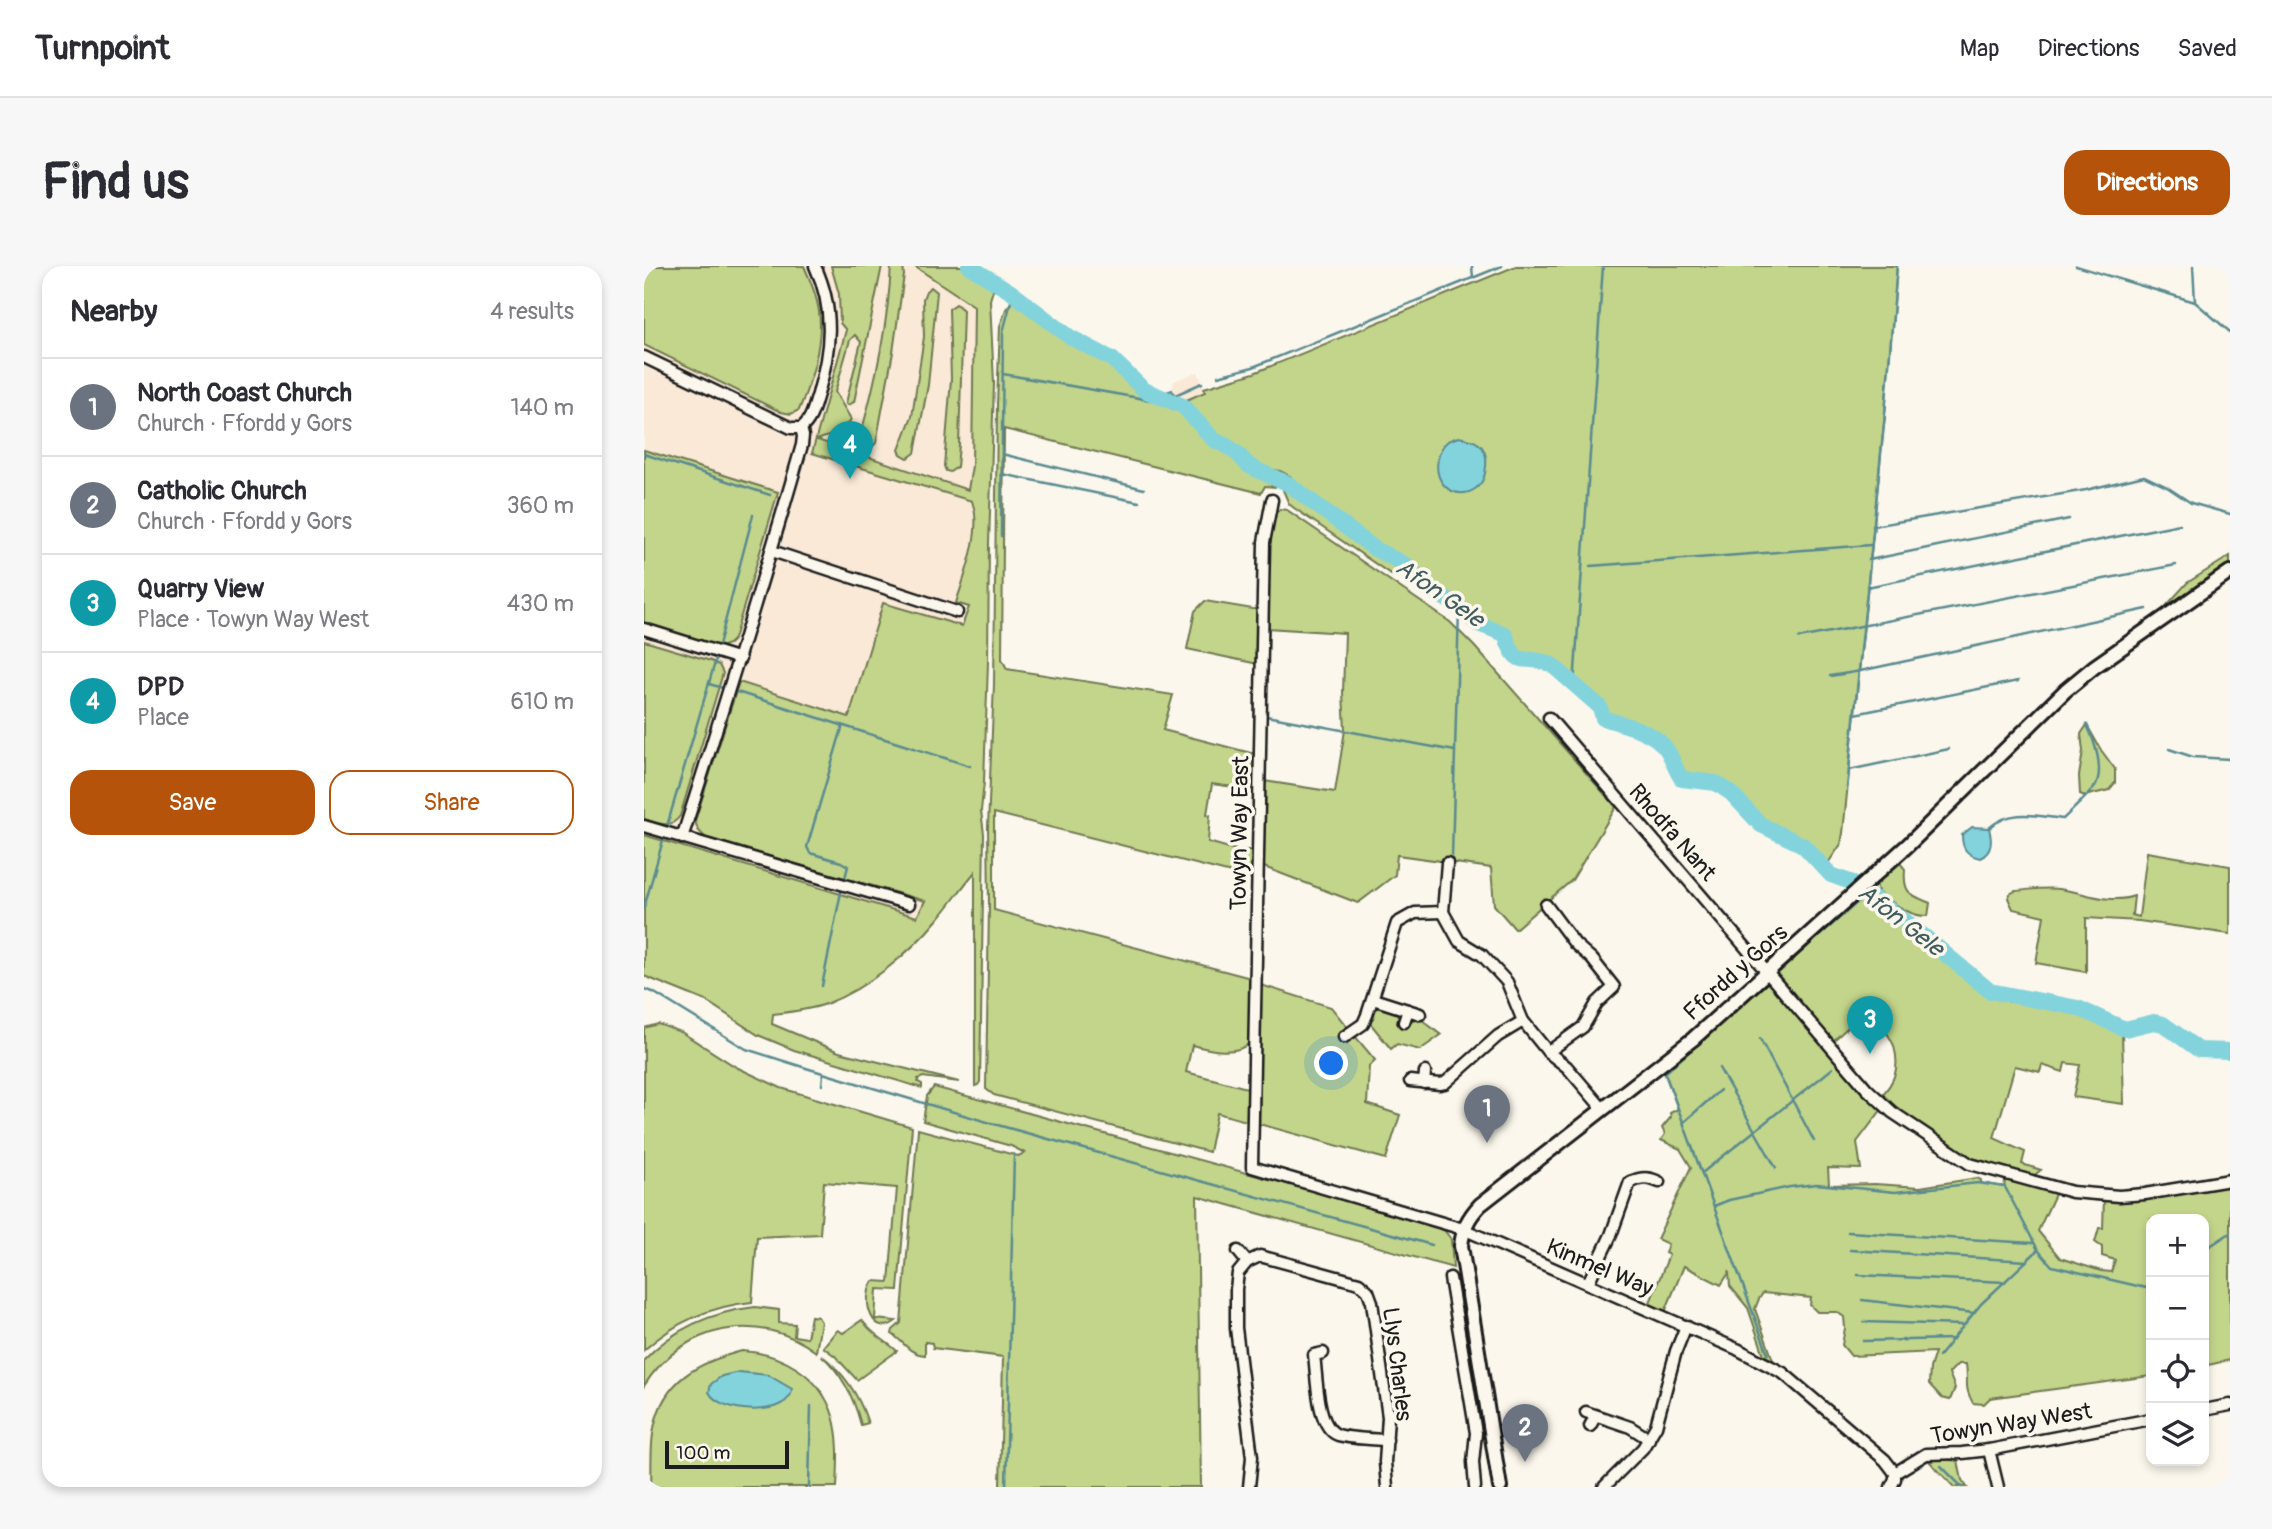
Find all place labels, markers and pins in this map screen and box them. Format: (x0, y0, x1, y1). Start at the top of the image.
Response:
pin: 4 (827, 421, 873, 479)
pin: 3 (1847, 996, 1893, 1054)
pin: 1 (1464, 1085, 1510, 1143)
pin: 2 (1502, 1404, 1548, 1462)

